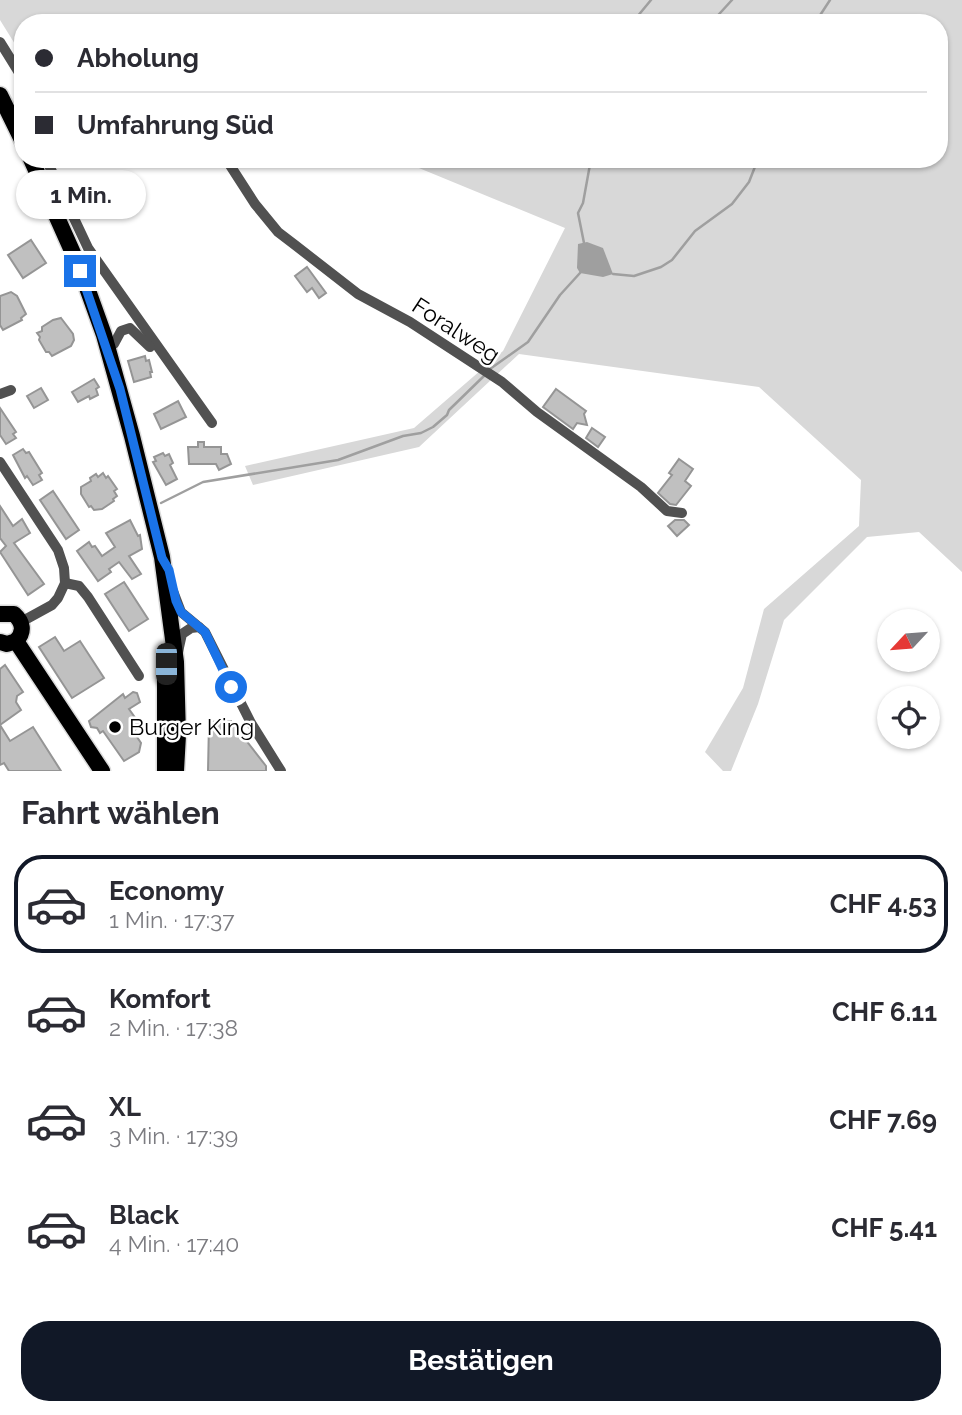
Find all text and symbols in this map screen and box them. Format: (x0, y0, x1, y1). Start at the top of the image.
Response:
text: Abholung (77, 43, 199, 73)
text: Umfahrung Süd (77, 110, 274, 140)
callout: 1 Min. (15, 170, 145, 218)
text: 1 Min. (50, 181, 112, 208)
route end (64, 255, 96, 287)
street label: Foralweg (407, 291, 505, 368)
north arrow (877, 609, 940, 672)
map controls (877, 609, 940, 749)
car (156, 643, 177, 685)
route start (215, 671, 247, 703)
button: locate (877, 686, 940, 749)
place label: Burger King (129, 713, 254, 740)
marker: Burger King (107, 719, 123, 735)
text: Fahrt wählen (21, 794, 220, 831)
icon: car (25, 873, 88, 936)
text: Economy (109, 876, 224, 906)
text: CHF 4.53 (830, 889, 937, 919)
text: 1 Min. · 17:37 (109, 906, 235, 933)
icon: car (25, 981, 88, 1044)
text: Komfort (109, 984, 211, 1014)
text: CHF 6.11 (832, 997, 937, 1027)
text: 2 Min. · 17:38 (109, 1014, 238, 1041)
icon: car (25, 1089, 88, 1152)
text: XL (109, 1092, 141, 1122)
text: CHF 7.69 (829, 1105, 937, 1135)
text: 3 Min. · 17:39 (109, 1122, 238, 1149)
icon: car (25, 1197, 88, 1260)
text: Black (109, 1200, 179, 1230)
text: CHF 5.41 (831, 1213, 937, 1243)
text: 4 Min. · 17:40 (109, 1230, 239, 1257)
button: Bestätigen (21, 1321, 941, 1401)

